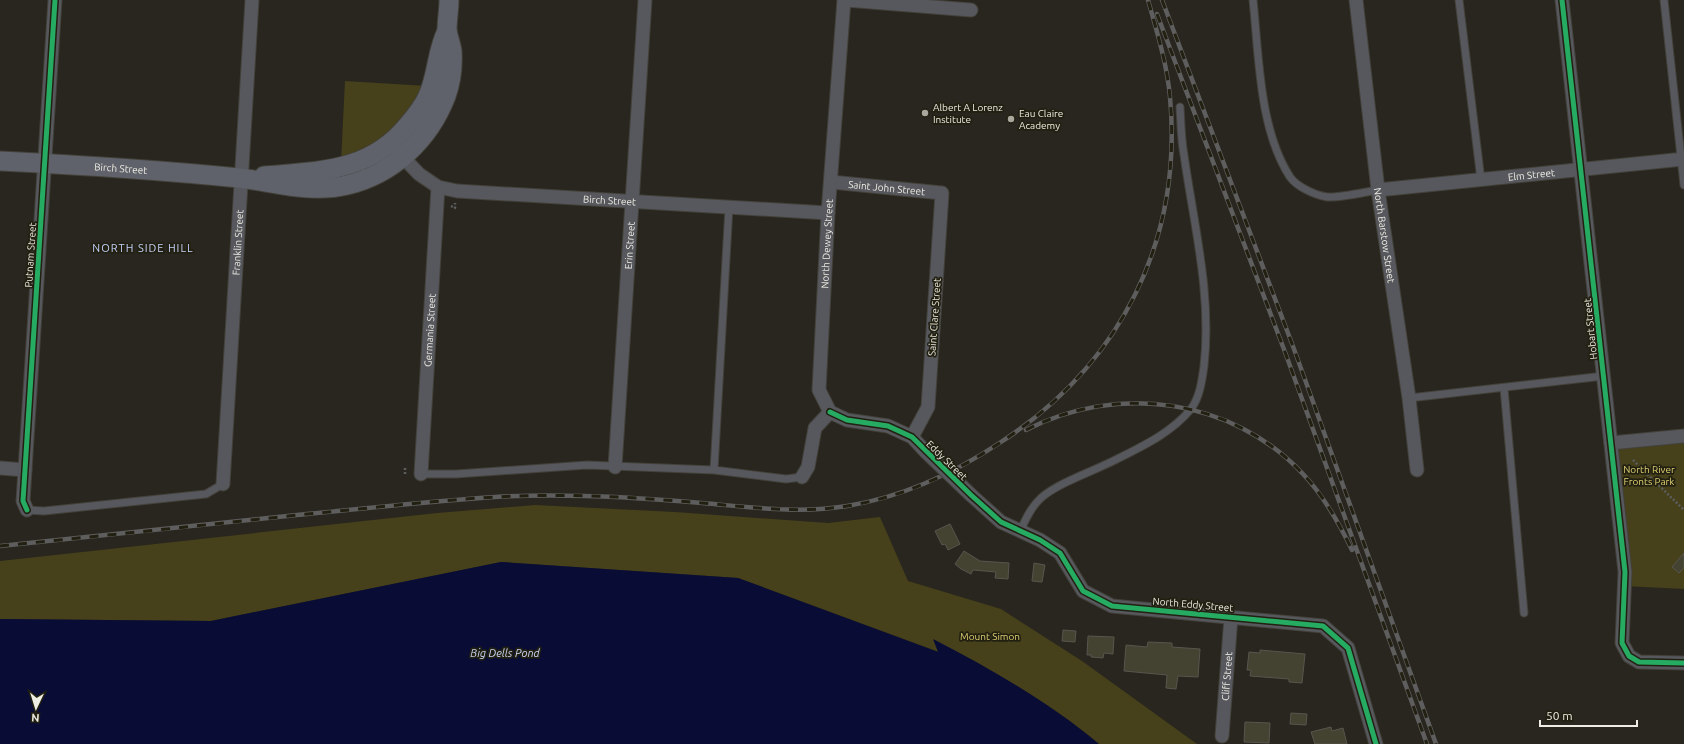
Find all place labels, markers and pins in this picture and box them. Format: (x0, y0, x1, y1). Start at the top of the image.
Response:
place label: Albert A Lorenz Institute (933, 102, 1003, 125)
marker: Albert A Lorenz Institute (920, 108, 930, 118)
place label: Eau Claire Academy (1019, 108, 1063, 131)
marker: Eau Claire Academy (1006, 114, 1016, 124)

